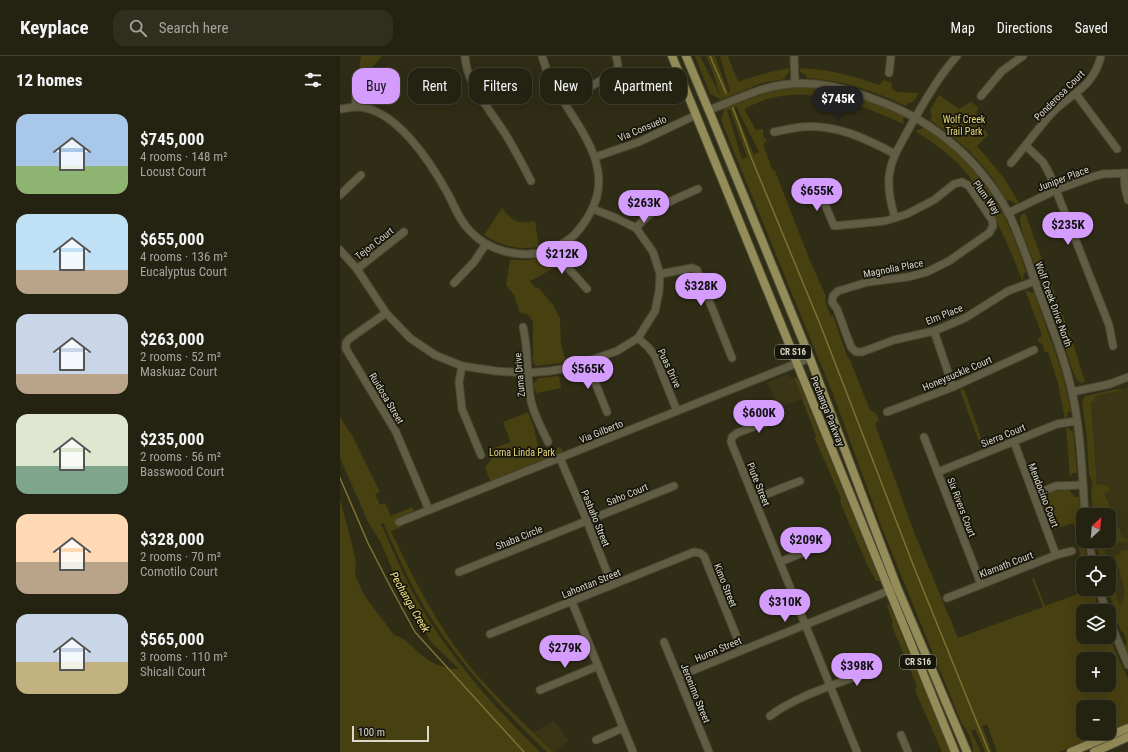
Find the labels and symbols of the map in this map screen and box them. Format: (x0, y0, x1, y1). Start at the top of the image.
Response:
street label: Ponderosa Court (1032, 68, 1087, 123)
pin: $745K (810, 86, 866, 120)
street label: Via Consuelo (616, 113, 668, 144)
park label: Wolf Creek Trail Park (943, 114, 986, 137)
street label: Juniper Place (1036, 164, 1091, 193)
pin: $655K (789, 178, 845, 212)
street label: Plum Way (971, 178, 1002, 216)
pin: $263K (616, 190, 672, 224)
pin: $235K (1040, 212, 1096, 246)
street label: Tejon Court (353, 225, 396, 262)
pin: $212K (534, 241, 590, 275)
street label: Magnolia Place (862, 257, 924, 280)
street label: Wolf Creek Drive North (1033, 260, 1074, 348)
pin: $328K (673, 273, 729, 307)
street label: Elm Place (924, 302, 965, 327)
road number: CR S16 (775, 345, 811, 359)
street label: Puas Drive (656, 347, 684, 390)
street label: Zuma Drive (512, 352, 527, 398)
street label: Honeysuckle Court (921, 354, 994, 393)
pin: $565K (560, 356, 616, 390)
street label: Ruidosa Street (367, 371, 406, 426)
street label: Pechanga Parkway (808, 375, 847, 448)
pin: $600K (731, 400, 787, 434)
street label: Via Gilberto (578, 418, 625, 445)
street label: Sierra Court (979, 422, 1027, 449)
park label: Loma Linda Park (489, 447, 556, 458)
street label: Piute Street (745, 461, 772, 508)
street label: Mendocino Court (1026, 462, 1061, 529)
street label: Six Rivers Court (945, 476, 978, 538)
street label: Saho Court (605, 481, 650, 508)
street label: Pashaho Street (579, 488, 612, 548)
north arrow (1076, 508, 1116, 548)
street label: Shaba Circle (494, 523, 544, 552)
pin: $209K (778, 527, 834, 561)
street label: Klamath Court (978, 549, 1035, 580)
street label: Kimo Street (712, 562, 739, 609)
street label: Lahontan Street (560, 567, 622, 600)
water label: Pechanga Creek (387, 570, 432, 635)
pin: $310K (757, 589, 813, 623)
pin: $279K (537, 635, 593, 669)
street label: Huron Street (693, 635, 743, 664)
pin: $398K (829, 653, 885, 687)
road number: CR S16 (900, 655, 936, 669)
street label: Jeronimo Street (679, 662, 712, 724)
scale bar (352, 724, 429, 743)

